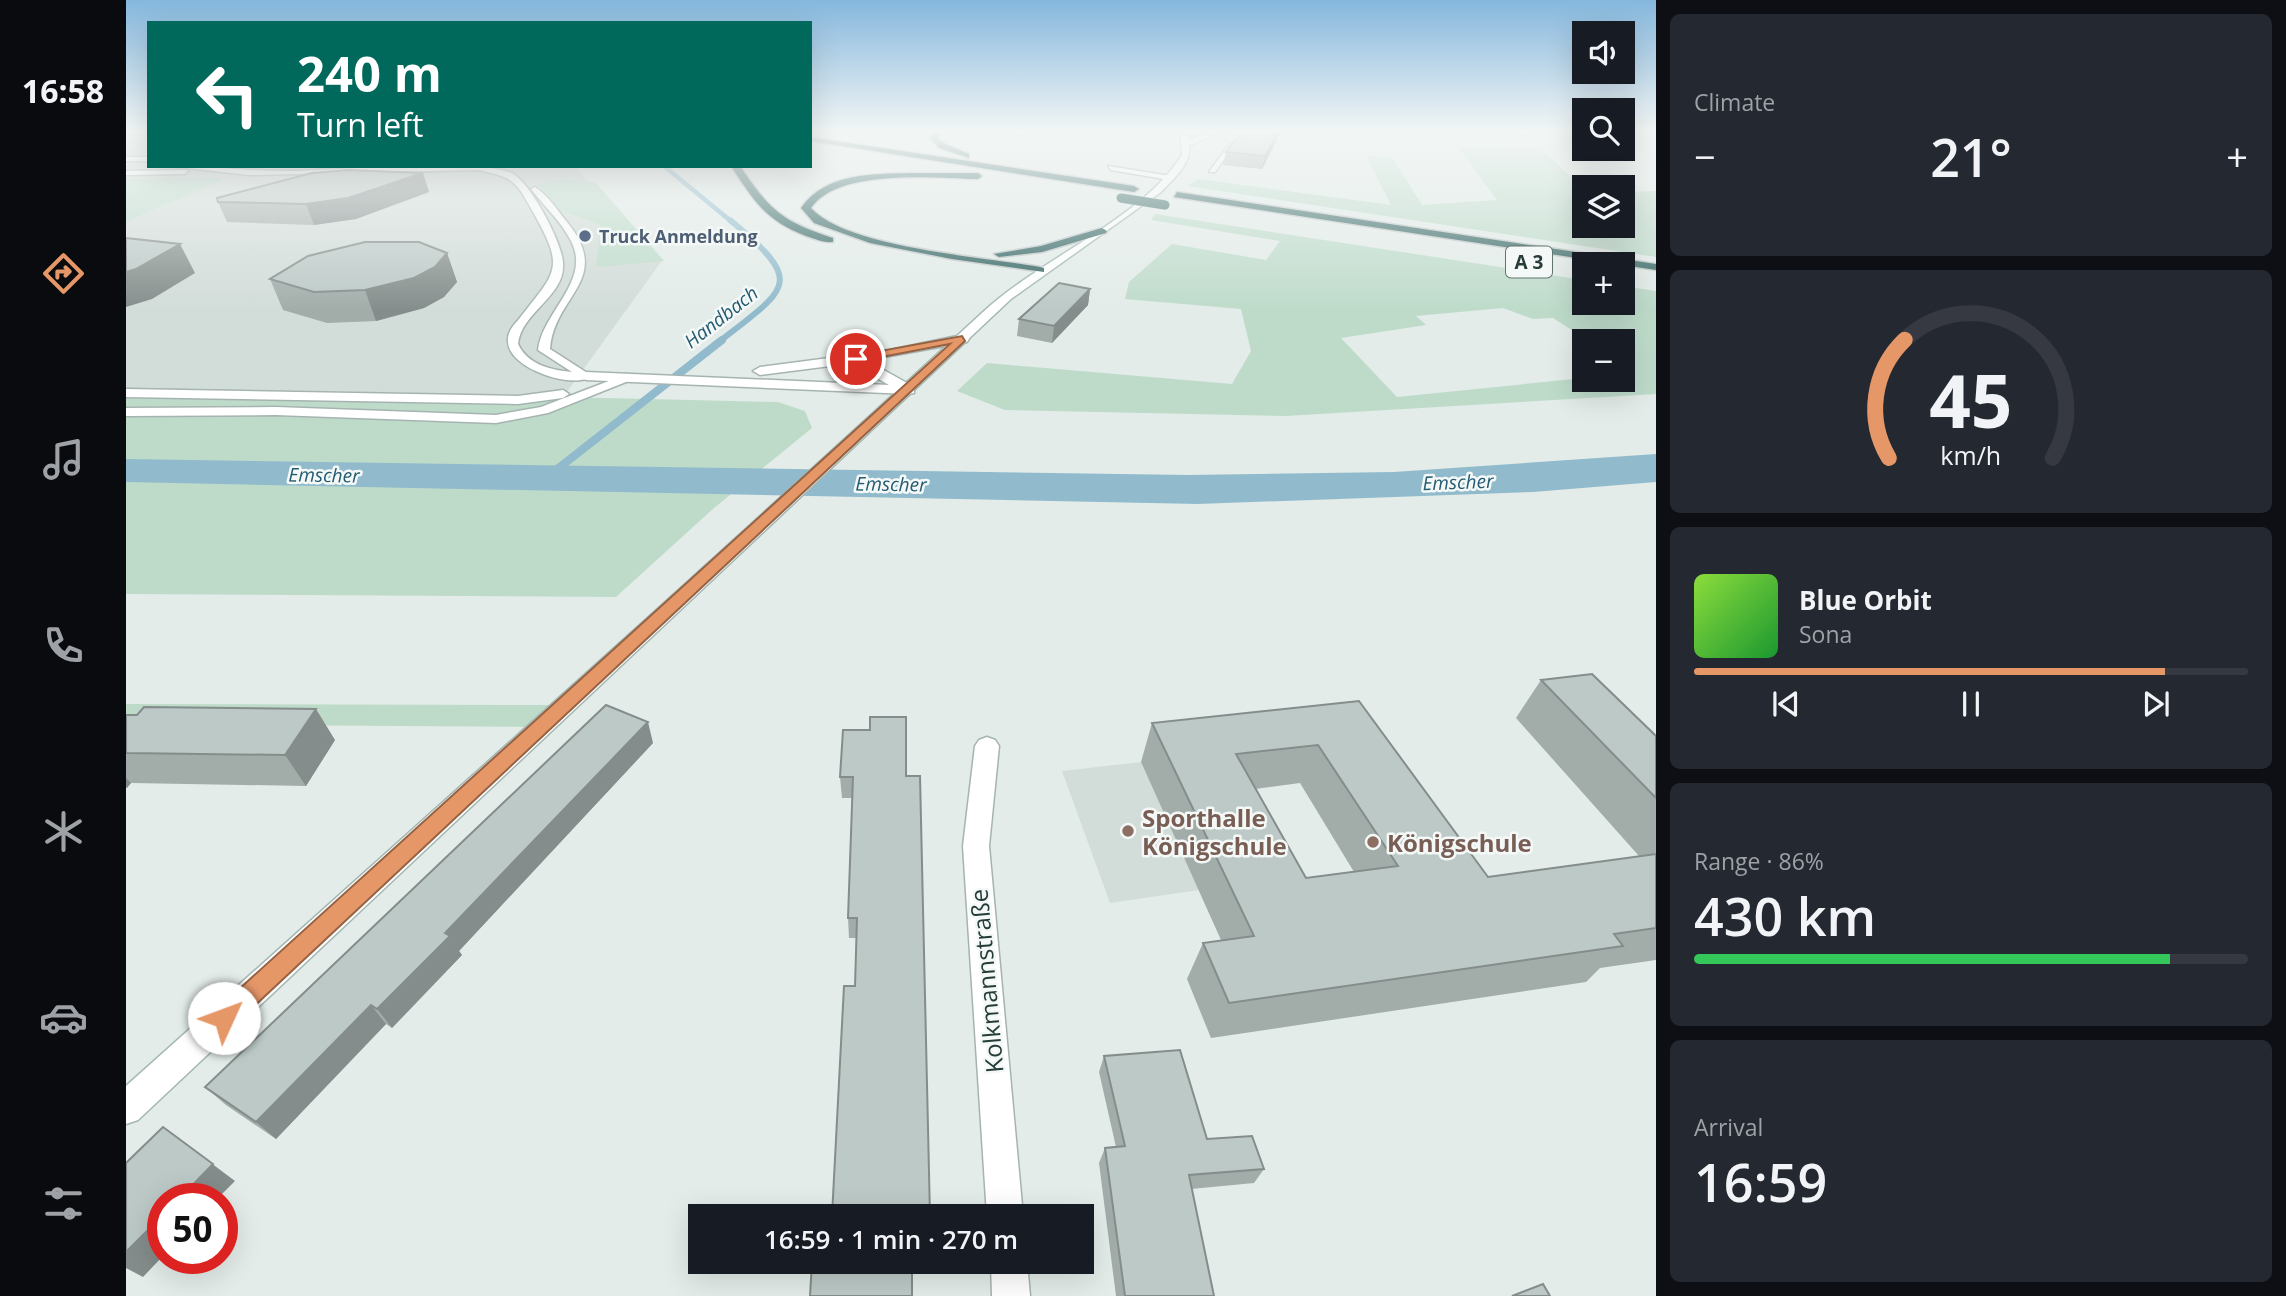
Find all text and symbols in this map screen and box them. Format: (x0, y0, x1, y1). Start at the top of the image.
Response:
map controls (1572, 21, 1635, 392)
button: sound (1572, 21, 1635, 84)
text: 240 m (297, 40, 442, 106)
icon: left (182, 49, 273, 140)
text: 16:58 (22, 69, 104, 112)
text: Climate (1694, 86, 1775, 118)
button: search (1572, 98, 1635, 161)
text: Turn left (297, 103, 423, 146)
text: 21° (1930, 121, 2012, 192)
text: − (1694, 130, 1716, 182)
text: + (2226, 130, 2248, 182)
button: layers (1572, 175, 1635, 238)
place label: Truck Anmeldung (599, 224, 758, 248)
marker: Truck Anmeldung (577, 228, 593, 244)
road number: A 3 (1506, 246, 1552, 278)
icon: directions (39, 249, 88, 298)
button: + (1572, 252, 1635, 315)
water label: Handbach (679, 280, 763, 354)
pin (826, 329, 886, 389)
button: − (1572, 329, 1635, 392)
icon: arrive (837, 340, 875, 378)
text: 45 (1929, 350, 2013, 449)
icon: music (39, 435, 88, 484)
text: km/h (1941, 437, 2001, 471)
water label: Emscher (288, 461, 361, 489)
water label: Emscher (1422, 468, 1495, 496)
water label: Emscher (855, 470, 928, 498)
text: Blue Orbit (1799, 582, 1932, 618)
text: Sona (1799, 618, 1852, 650)
icon: phone (39, 621, 88, 670)
icon: previous (1767, 685, 1805, 723)
icon: pause (1952, 685, 1990, 723)
icon: next (2137, 685, 2175, 723)
place label: Sporthalle Königschule (1142, 801, 1287, 862)
icon: climate (39, 807, 88, 856)
marker: Sporthalle Königschule (1120, 823, 1136, 839)
place label: Königschule (1387, 826, 1532, 859)
marker: Königschule (1365, 834, 1381, 850)
text: Range · 86% (1694, 845, 1824, 877)
text: 430 km (1694, 880, 1876, 951)
street label: Kolkmannstraße (962, 888, 1010, 1074)
position arrow (187, 981, 261, 1055)
icon: car (39, 993, 88, 1042)
text: Arrival (1694, 1111, 1763, 1143)
text: 16:59 (1694, 1146, 1827, 1217)
icon: filters (39, 1179, 88, 1228)
speed limit sign: 50 (147, 1183, 238, 1274)
text: 16:59 · 1 min · 270 m (764, 1221, 1018, 1257)

